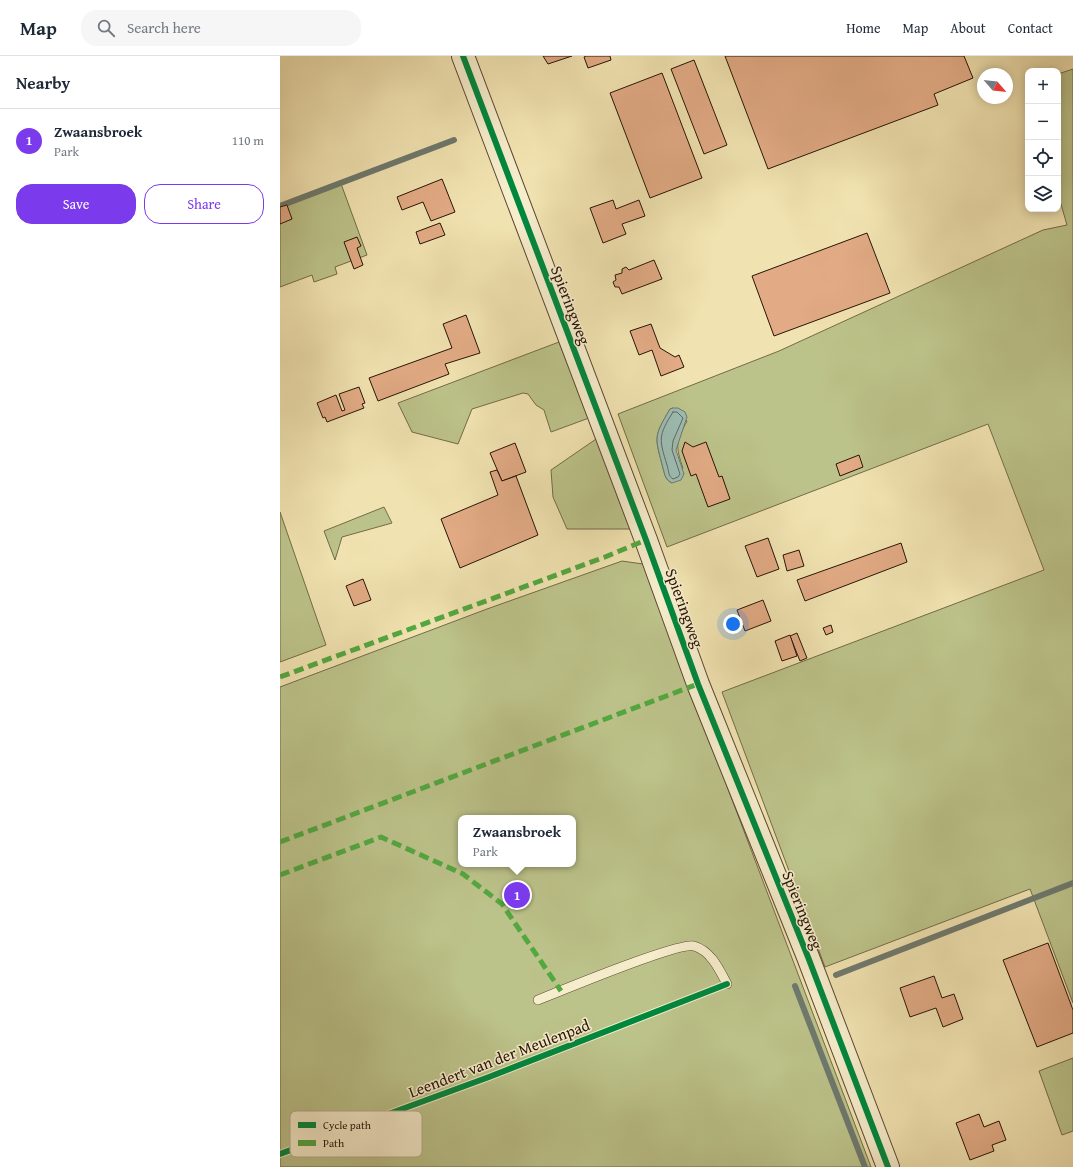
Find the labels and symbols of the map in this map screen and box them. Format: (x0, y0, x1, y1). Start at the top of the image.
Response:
north arrow (977, 68, 1013, 104)
street label: Spieringweg (545, 262, 597, 348)
street label: Spieringweg (660, 565, 710, 651)
your location (723, 614, 743, 634)
street label: Spieringweg (776, 867, 830, 953)
pin: 1 (504, 880, 530, 910)
street label: Leendert van der Meulenpad (405, 1012, 594, 1104)
legend (290, 1111, 422, 1157)
text: Cycle path (323, 1117, 372, 1133)
text: Path (323, 1135, 345, 1151)

